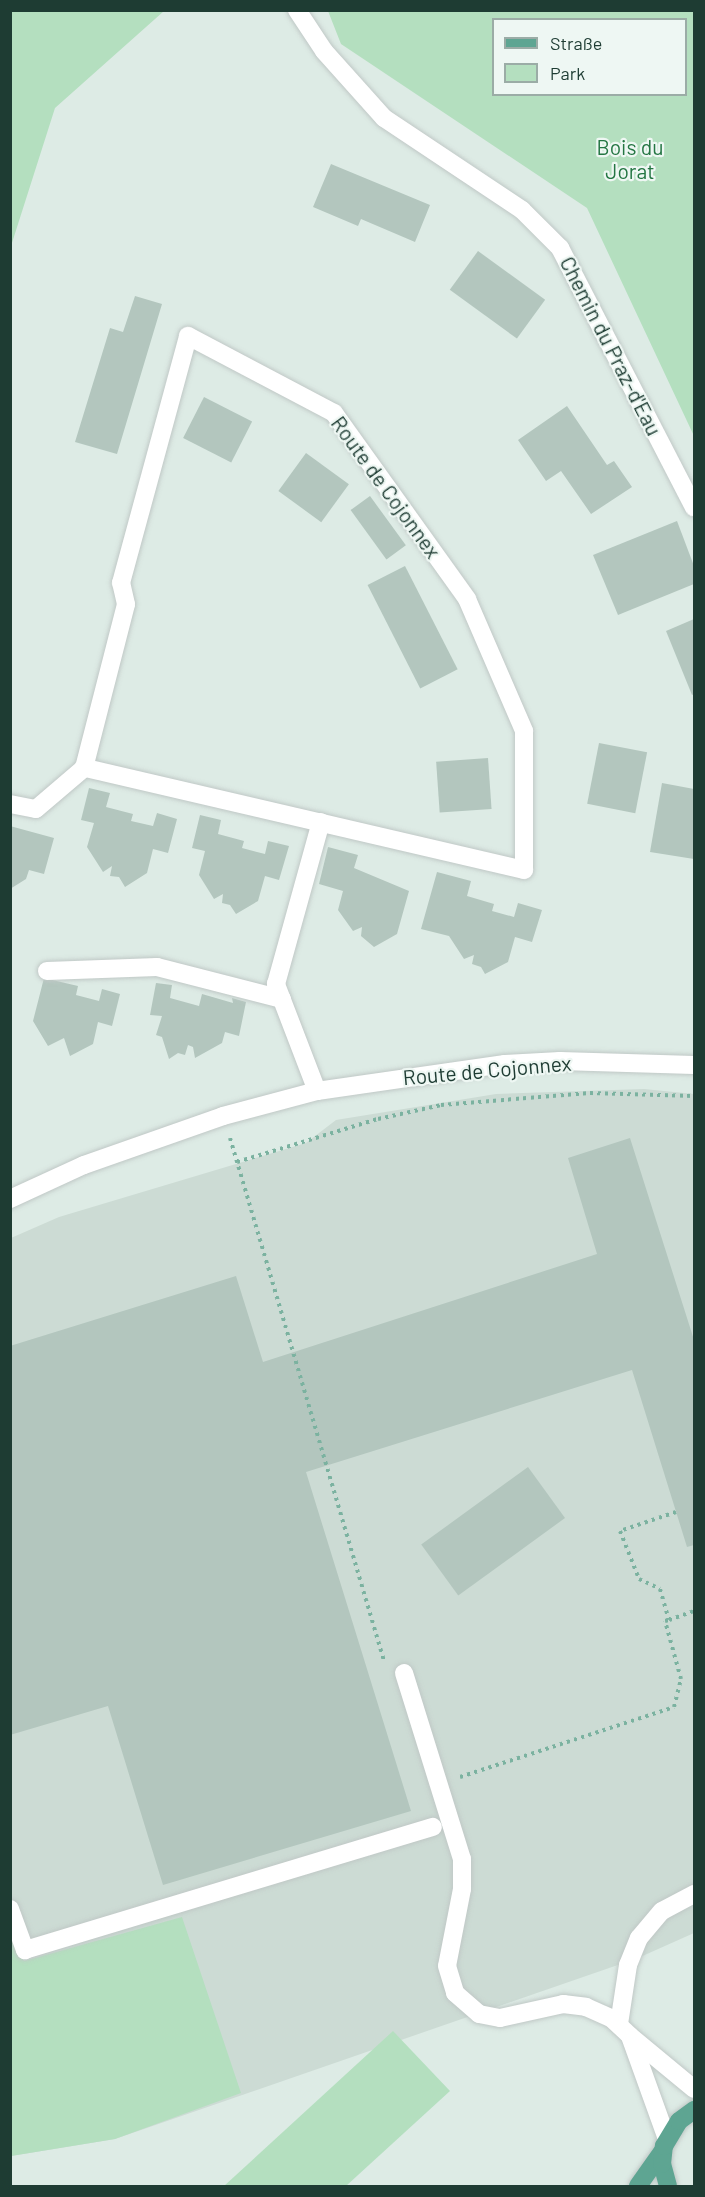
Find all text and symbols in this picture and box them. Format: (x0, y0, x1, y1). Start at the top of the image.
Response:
legend (492, 18, 687, 96)
text: Straße (550, 32, 602, 54)
text: Park (550, 62, 585, 84)
park label: Bois du Jorat (597, 134, 663, 184)
street label: Chemin du Praz-d'Eau (555, 252, 667, 440)
street label: Route de Cojonnex (326, 411, 446, 563)
street label: Route de Cojonnex (402, 1050, 572, 1090)

